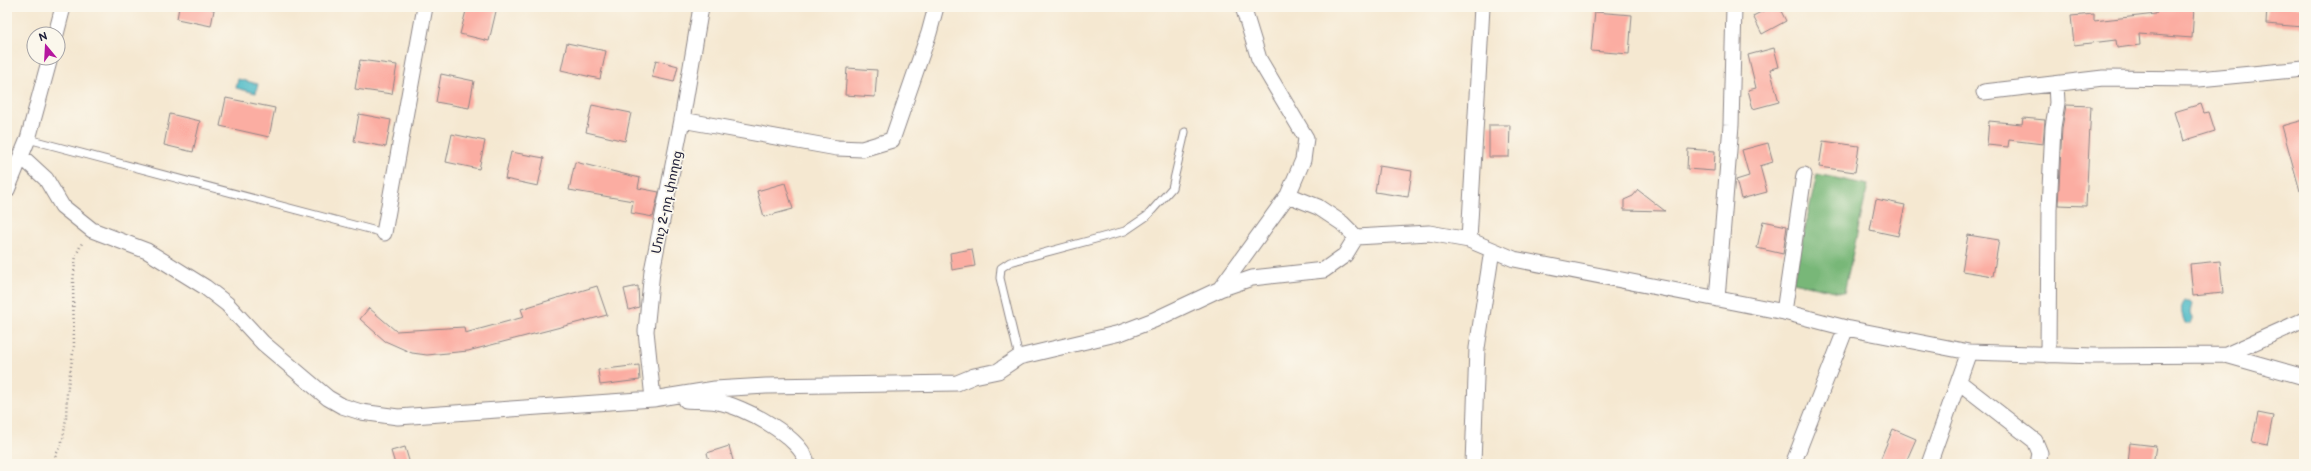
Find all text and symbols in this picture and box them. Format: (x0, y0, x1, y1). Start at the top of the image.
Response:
north arrow (26, 26, 66, 66)
text: N (37, 30, 49, 44)
street label: Մուշ 2-րդ փողոց (648, 149, 686, 255)

